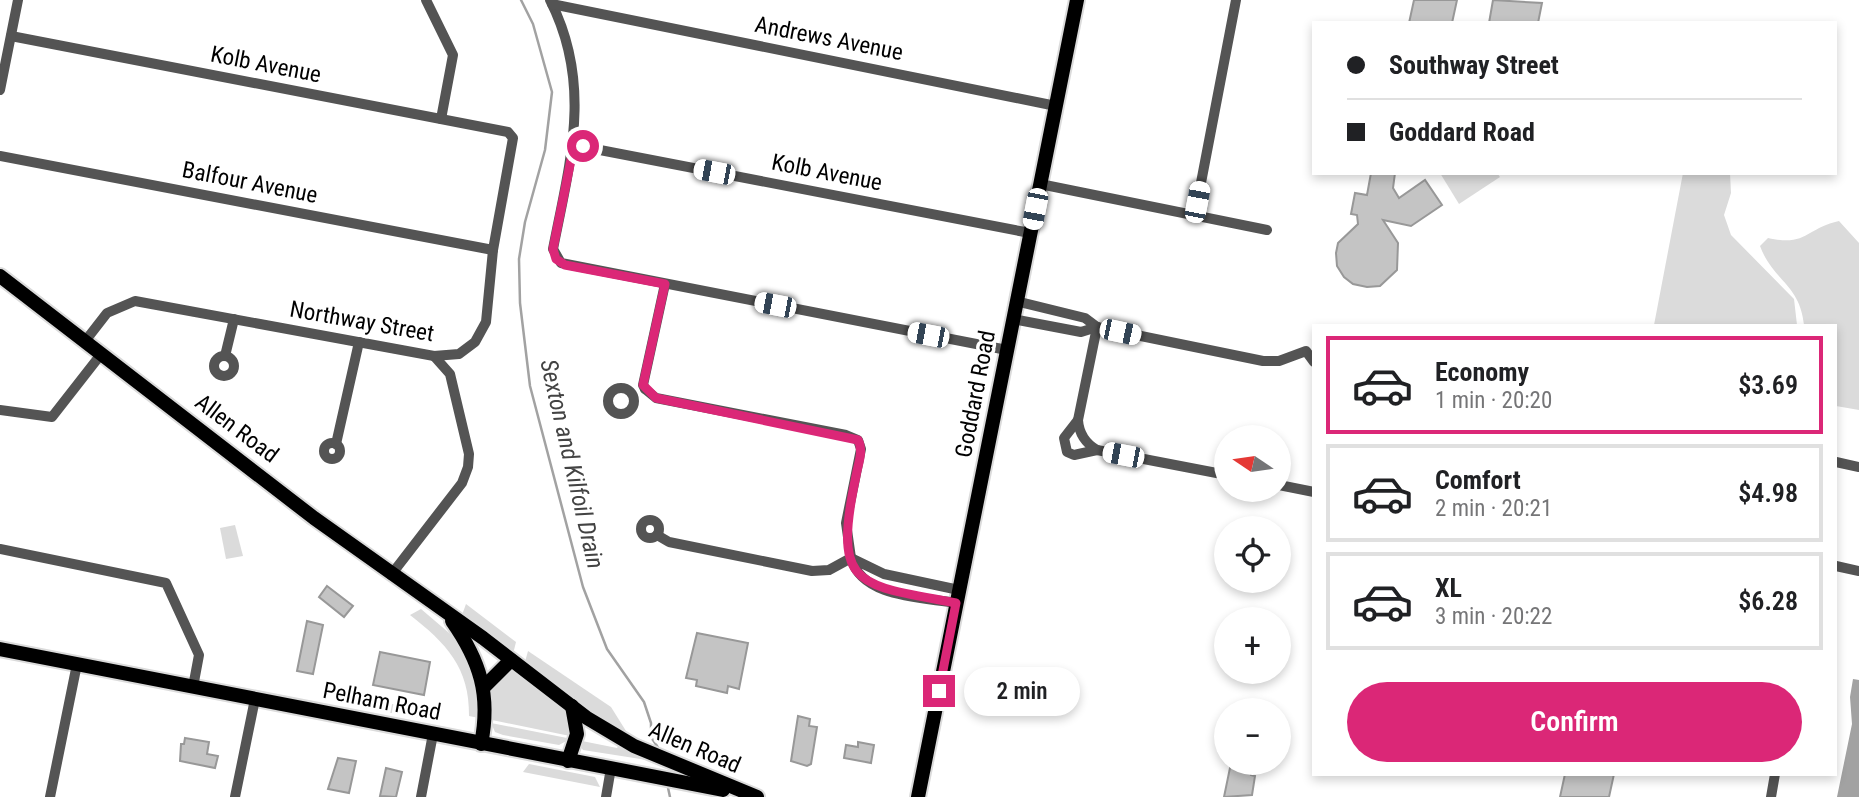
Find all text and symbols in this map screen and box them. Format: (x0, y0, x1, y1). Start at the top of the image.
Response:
street label: Andrews Avenue (753, 11, 905, 66)
street label: Kolb Avenue (208, 41, 323, 88)
text: Southway Street (1389, 50, 1559, 80)
text: Goddard Road (1389, 117, 1535, 147)
route start (567, 130, 599, 162)
street label: Kolb Avenue (769, 149, 884, 196)
street label: Balfour Avenue (180, 156, 320, 209)
car (692, 158, 737, 186)
car (1183, 179, 1212, 225)
car (1021, 186, 1050, 232)
car (753, 291, 798, 319)
street label: Northway Street (288, 296, 436, 347)
car (1098, 317, 1143, 347)
car (906, 321, 951, 349)
street label: Goddard Road (950, 328, 1001, 460)
icon: car (1351, 354, 1414, 417)
water label: Sexton and Kilfoil Drain (534, 357, 610, 571)
text: Economy (1435, 357, 1529, 387)
text: $3.69 (1738, 370, 1798, 400)
text: 1 min · 20:20 (1435, 387, 1552, 414)
street label: Allen Road (190, 388, 284, 468)
north arrow (1214, 425, 1292, 502)
map controls (1214, 425, 1291, 775)
car (1101, 441, 1146, 469)
icon: car (1351, 462, 1414, 525)
text: Comfort (1435, 465, 1521, 495)
text: $4.98 (1738, 478, 1798, 508)
text: 2 min · 20:21 (1435, 495, 1552, 522)
button: locate (1214, 516, 1291, 593)
icon: car (1351, 570, 1414, 633)
text: XL (1435, 573, 1462, 603)
text: $6.28 (1738, 586, 1798, 616)
text: 3 min · 20:22 (1435, 603, 1552, 630)
button: + (1214, 607, 1291, 684)
callout: 2 min (964, 666, 1079, 716)
route end (923, 675, 955, 707)
street label: Pelham Road (321, 677, 443, 726)
text: 2 min (997, 678, 1047, 705)
button: Confirm (1347, 682, 1802, 762)
button: − (1214, 698, 1291, 775)
street label: Allen Road (645, 716, 745, 779)

